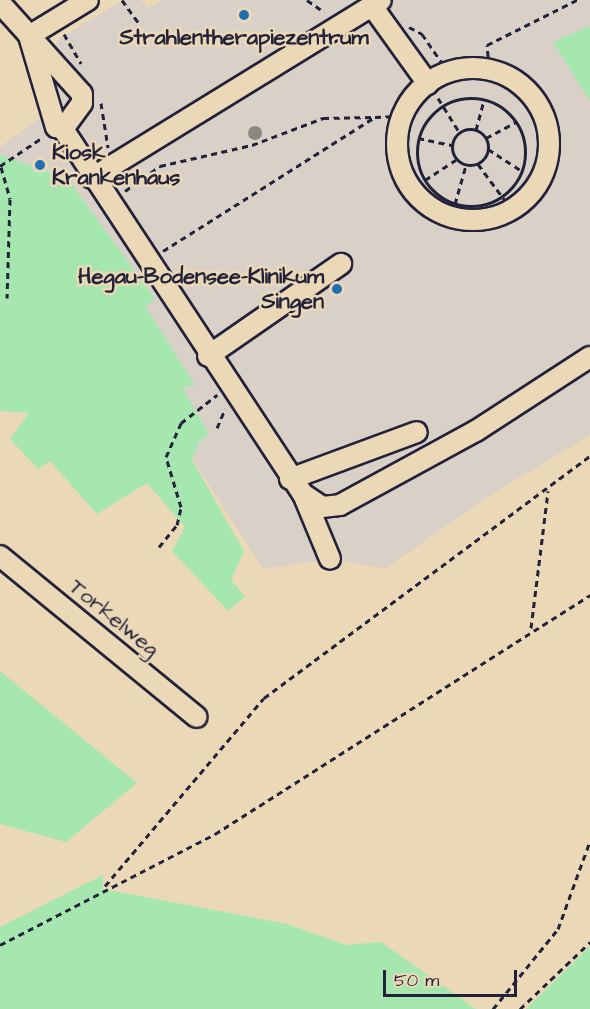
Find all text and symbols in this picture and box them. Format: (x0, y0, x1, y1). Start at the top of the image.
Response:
marker: Strahlentherapiezentrum (237, 8, 251, 22)
place label: Strahlentherapiezentrum (119, 25, 369, 51)
place label: Kiosk Krankenhaus (52, 139, 180, 190)
marker: Kiosk Krankenhaus (33, 158, 47, 172)
place label: Hegau-Bodensee-Klinikum Singen (78, 263, 324, 314)
marker: Hegau-Bodensee-Klinikum Singen (328, 280, 346, 298)
street label: Torkelweg (64, 574, 164, 662)
scale bar (386, 958, 520, 996)
text: 50 m (394, 968, 439, 993)

